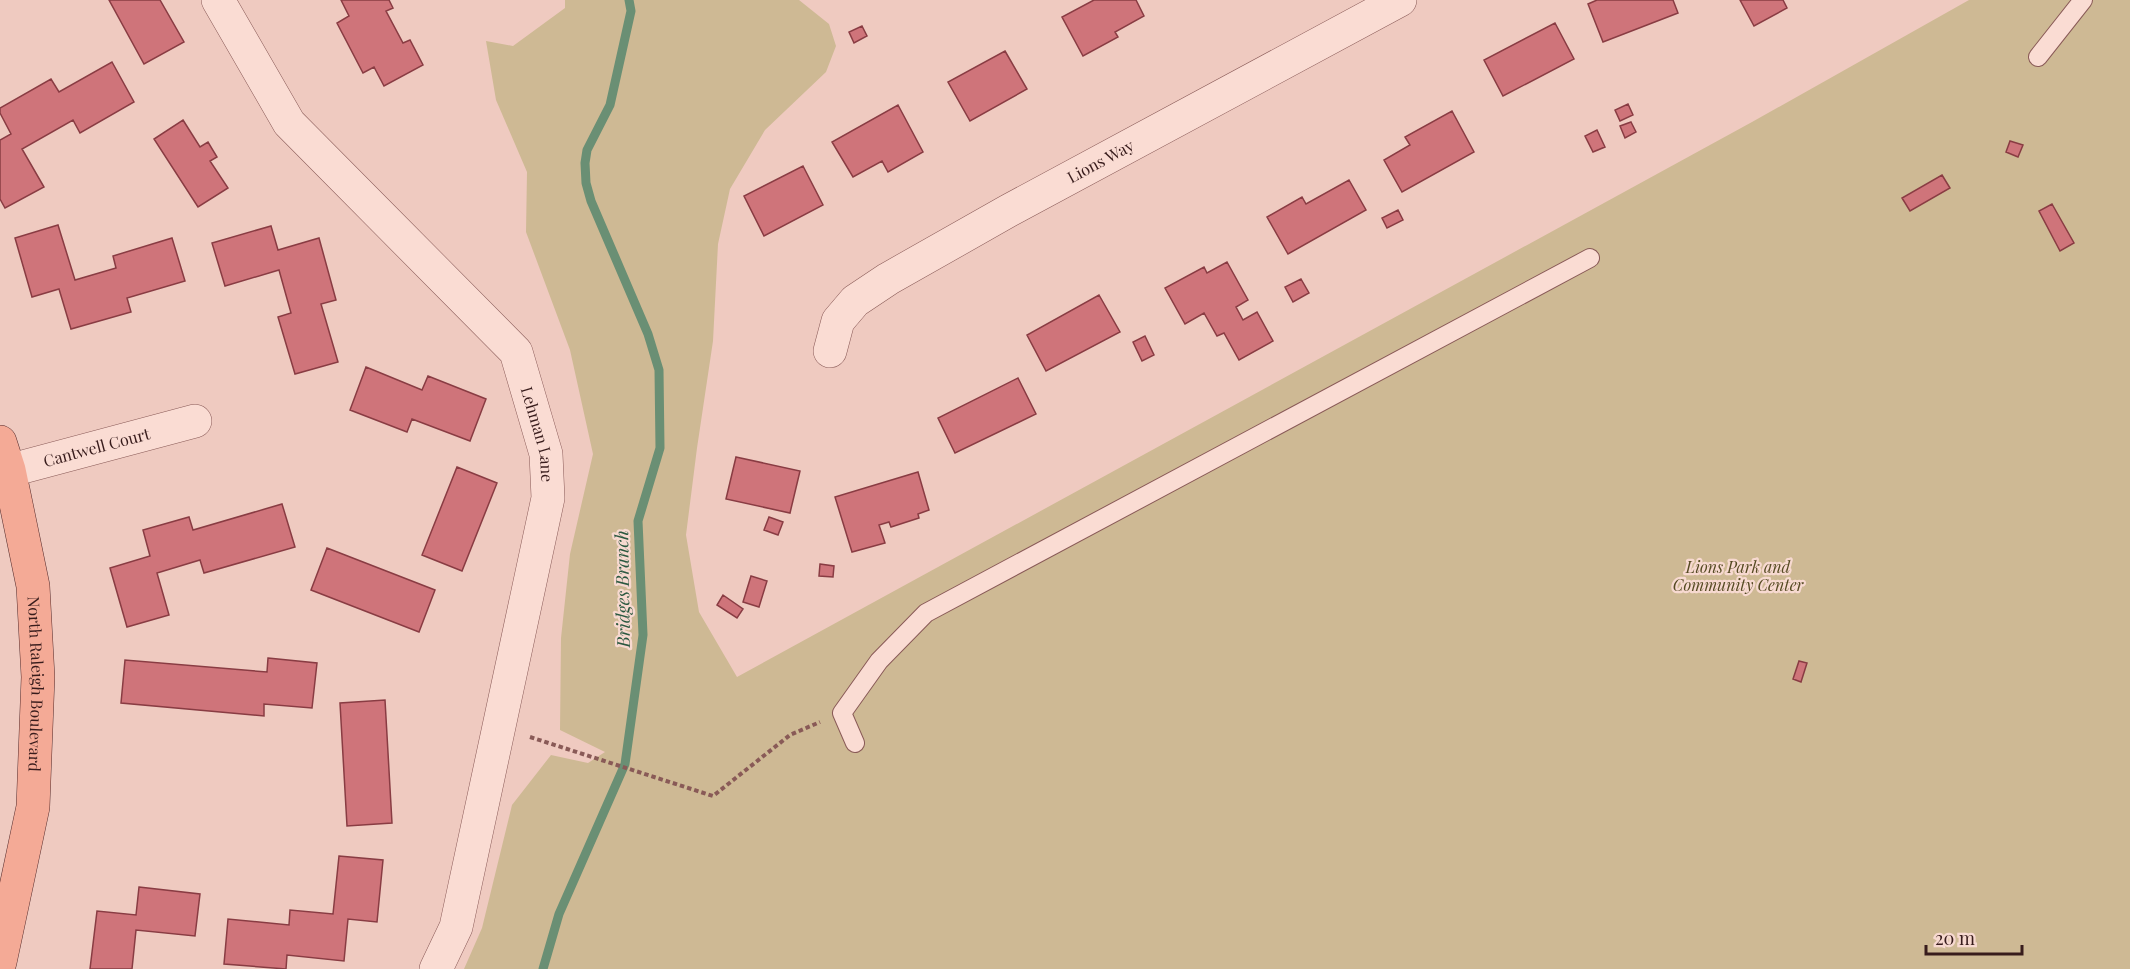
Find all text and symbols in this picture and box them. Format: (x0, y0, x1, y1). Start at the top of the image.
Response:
street label: Lions Way (1063, 134, 1137, 187)
street label: Lehman Lane (517, 384, 558, 483)
street label: Cantwell Court (41, 422, 152, 471)
water label: Bridges Branch (609, 530, 635, 649)
park label: Lions Park and Community Center (1673, 556, 1805, 595)
street label: North Raleigh Boulevard (24, 596, 49, 772)
scale bar (1926, 918, 2022, 956)
text: 20 m (1935, 926, 1975, 950)

